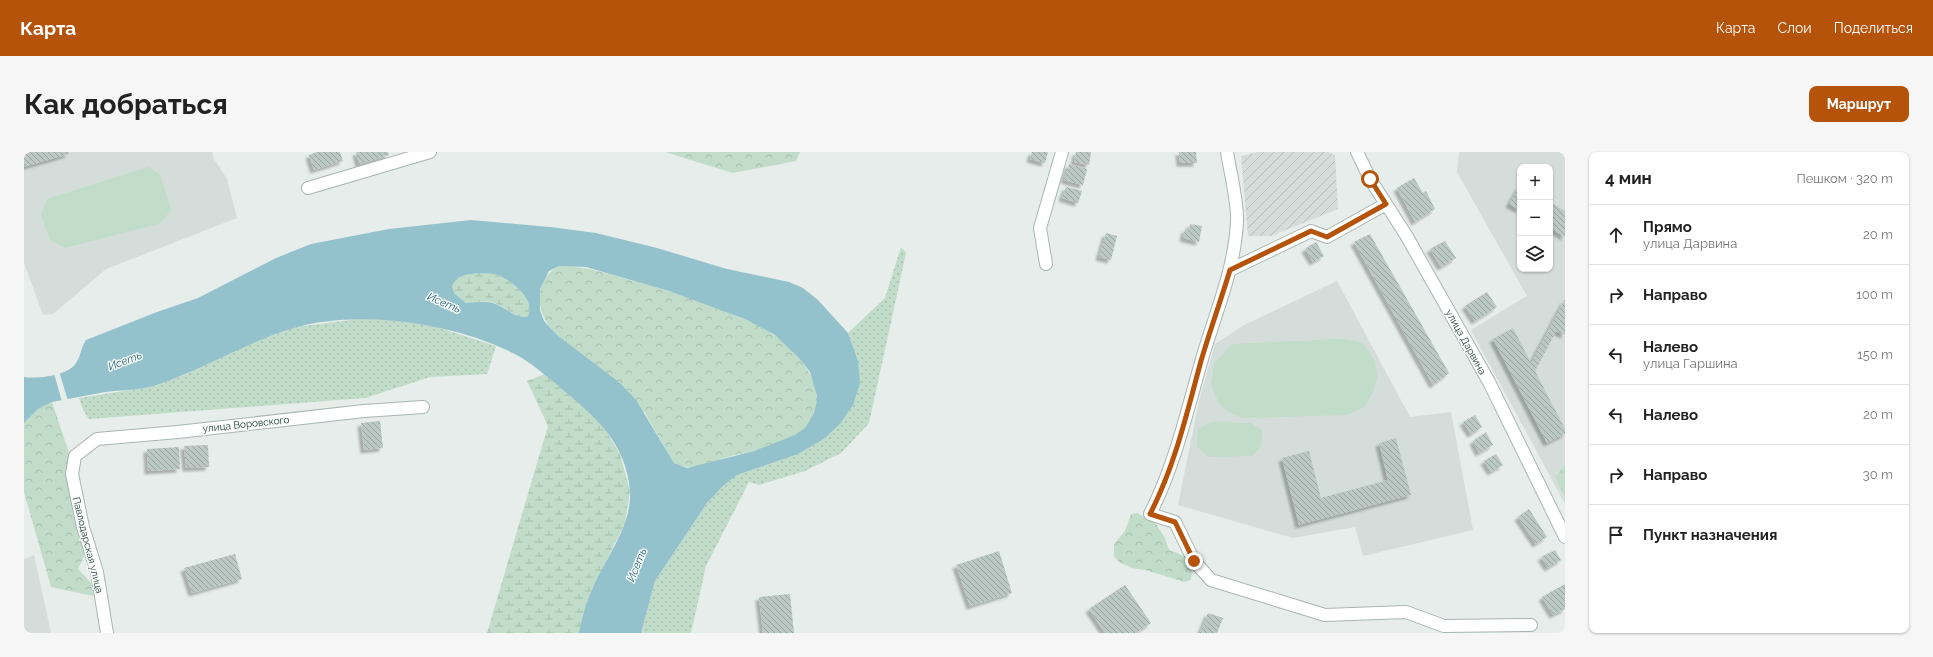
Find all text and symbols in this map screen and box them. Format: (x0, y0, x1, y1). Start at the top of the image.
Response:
text: Карта (20, 17, 76, 39)
text: Карта (1716, 20, 1755, 36)
text: Слои (1777, 20, 1812, 36)
text: Поделиться (1834, 20, 1913, 36)
button: Маршрут (1809, 86, 1909, 122)
text: Как добраться (24, 88, 228, 121)
map controls (1517, 164, 1553, 272)
button: + (1517, 164, 1553, 200)
text: 4 мин (1605, 168, 1652, 188)
route start (1361, 170, 1379, 188)
text: Пешком · 320 m (1796, 171, 1893, 186)
button: − (1517, 200, 1553, 236)
text: Прямо (1643, 218, 1692, 236)
icon: ahead (1605, 224, 1627, 246)
text: 20 m (1863, 227, 1893, 242)
button: layers (1517, 236, 1553, 272)
text: улица Дарвина (1643, 236, 1737, 251)
icon: right (1605, 284, 1627, 306)
text: Направо (1643, 286, 1707, 304)
text: 100 m (1856, 287, 1893, 302)
water label: Исеть (425, 290, 463, 316)
street label: улица Дарвина (1444, 308, 1488, 376)
text: Налево (1643, 338, 1698, 356)
icon: left (1605, 344, 1627, 366)
text: 150 m (1857, 347, 1893, 362)
water label: Исеть (106, 349, 144, 373)
text: улица Гаршина (1643, 356, 1738, 371)
icon: left (1605, 404, 1627, 426)
text: Налево (1643, 406, 1698, 424)
text: 20 m (1863, 407, 1893, 422)
street label: улица Воровского (202, 414, 290, 434)
icon: right (1605, 464, 1627, 486)
text: Направо (1643, 466, 1707, 484)
text: 30 m (1863, 467, 1893, 482)
street label: Павлодарская улица (71, 496, 105, 594)
icon: arrive (1605, 524, 1627, 546)
text: Пункт назначения (1643, 526, 1777, 544)
water label: Исеть (624, 546, 650, 584)
route end (1185, 552, 1203, 570)

